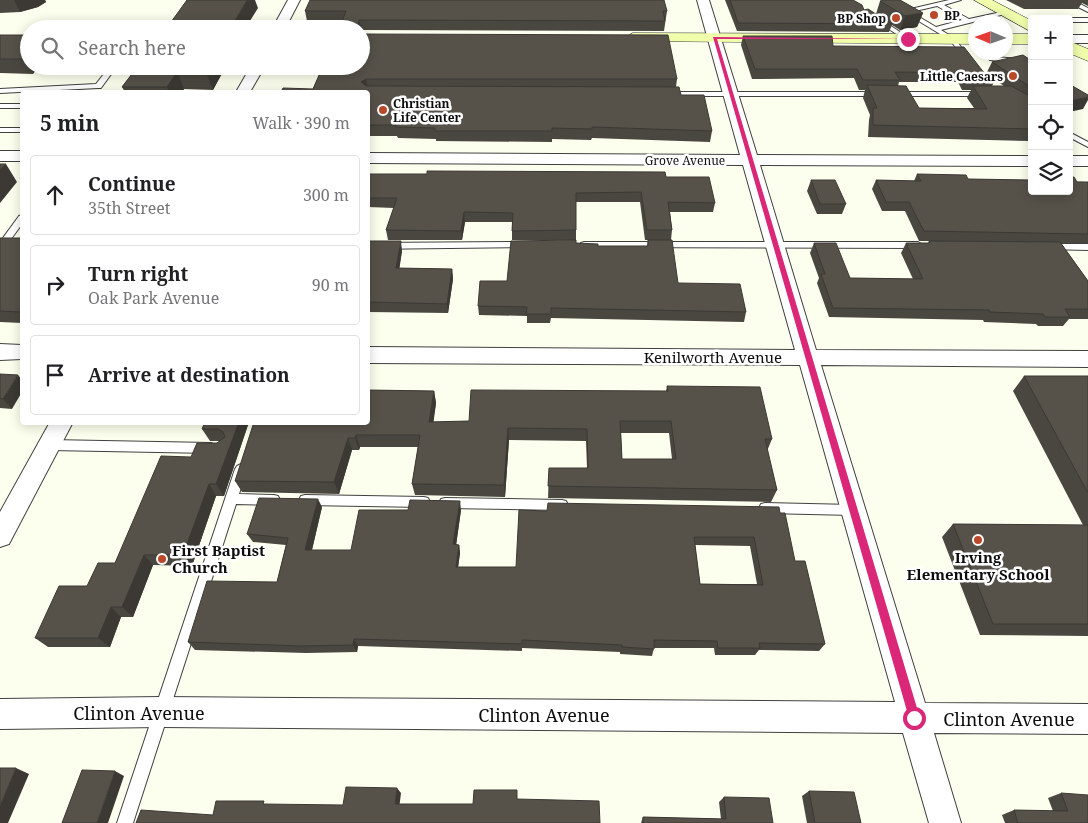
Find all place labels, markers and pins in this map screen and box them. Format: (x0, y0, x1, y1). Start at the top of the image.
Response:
place label: BP (944, 7, 960, 24)
marker: BP (928, 9, 940, 21)
place label: BP Shop (837, 10, 886, 27)
marker: BP Shop (890, 12, 902, 24)
place label: Little Caesars (920, 68, 1003, 85)
marker: Little Caesars (1007, 70, 1019, 82)
place label: Christian Life Center (393, 95, 462, 126)
marker: Christian Life Center (377, 104, 389, 116)
marker: Irving Elementary School (972, 534, 984, 546)
place label: First Baptist Church (172, 540, 265, 577)
place label: Irving Elementary School (907, 547, 1050, 584)
marker: First Baptist Church (156, 553, 168, 565)

